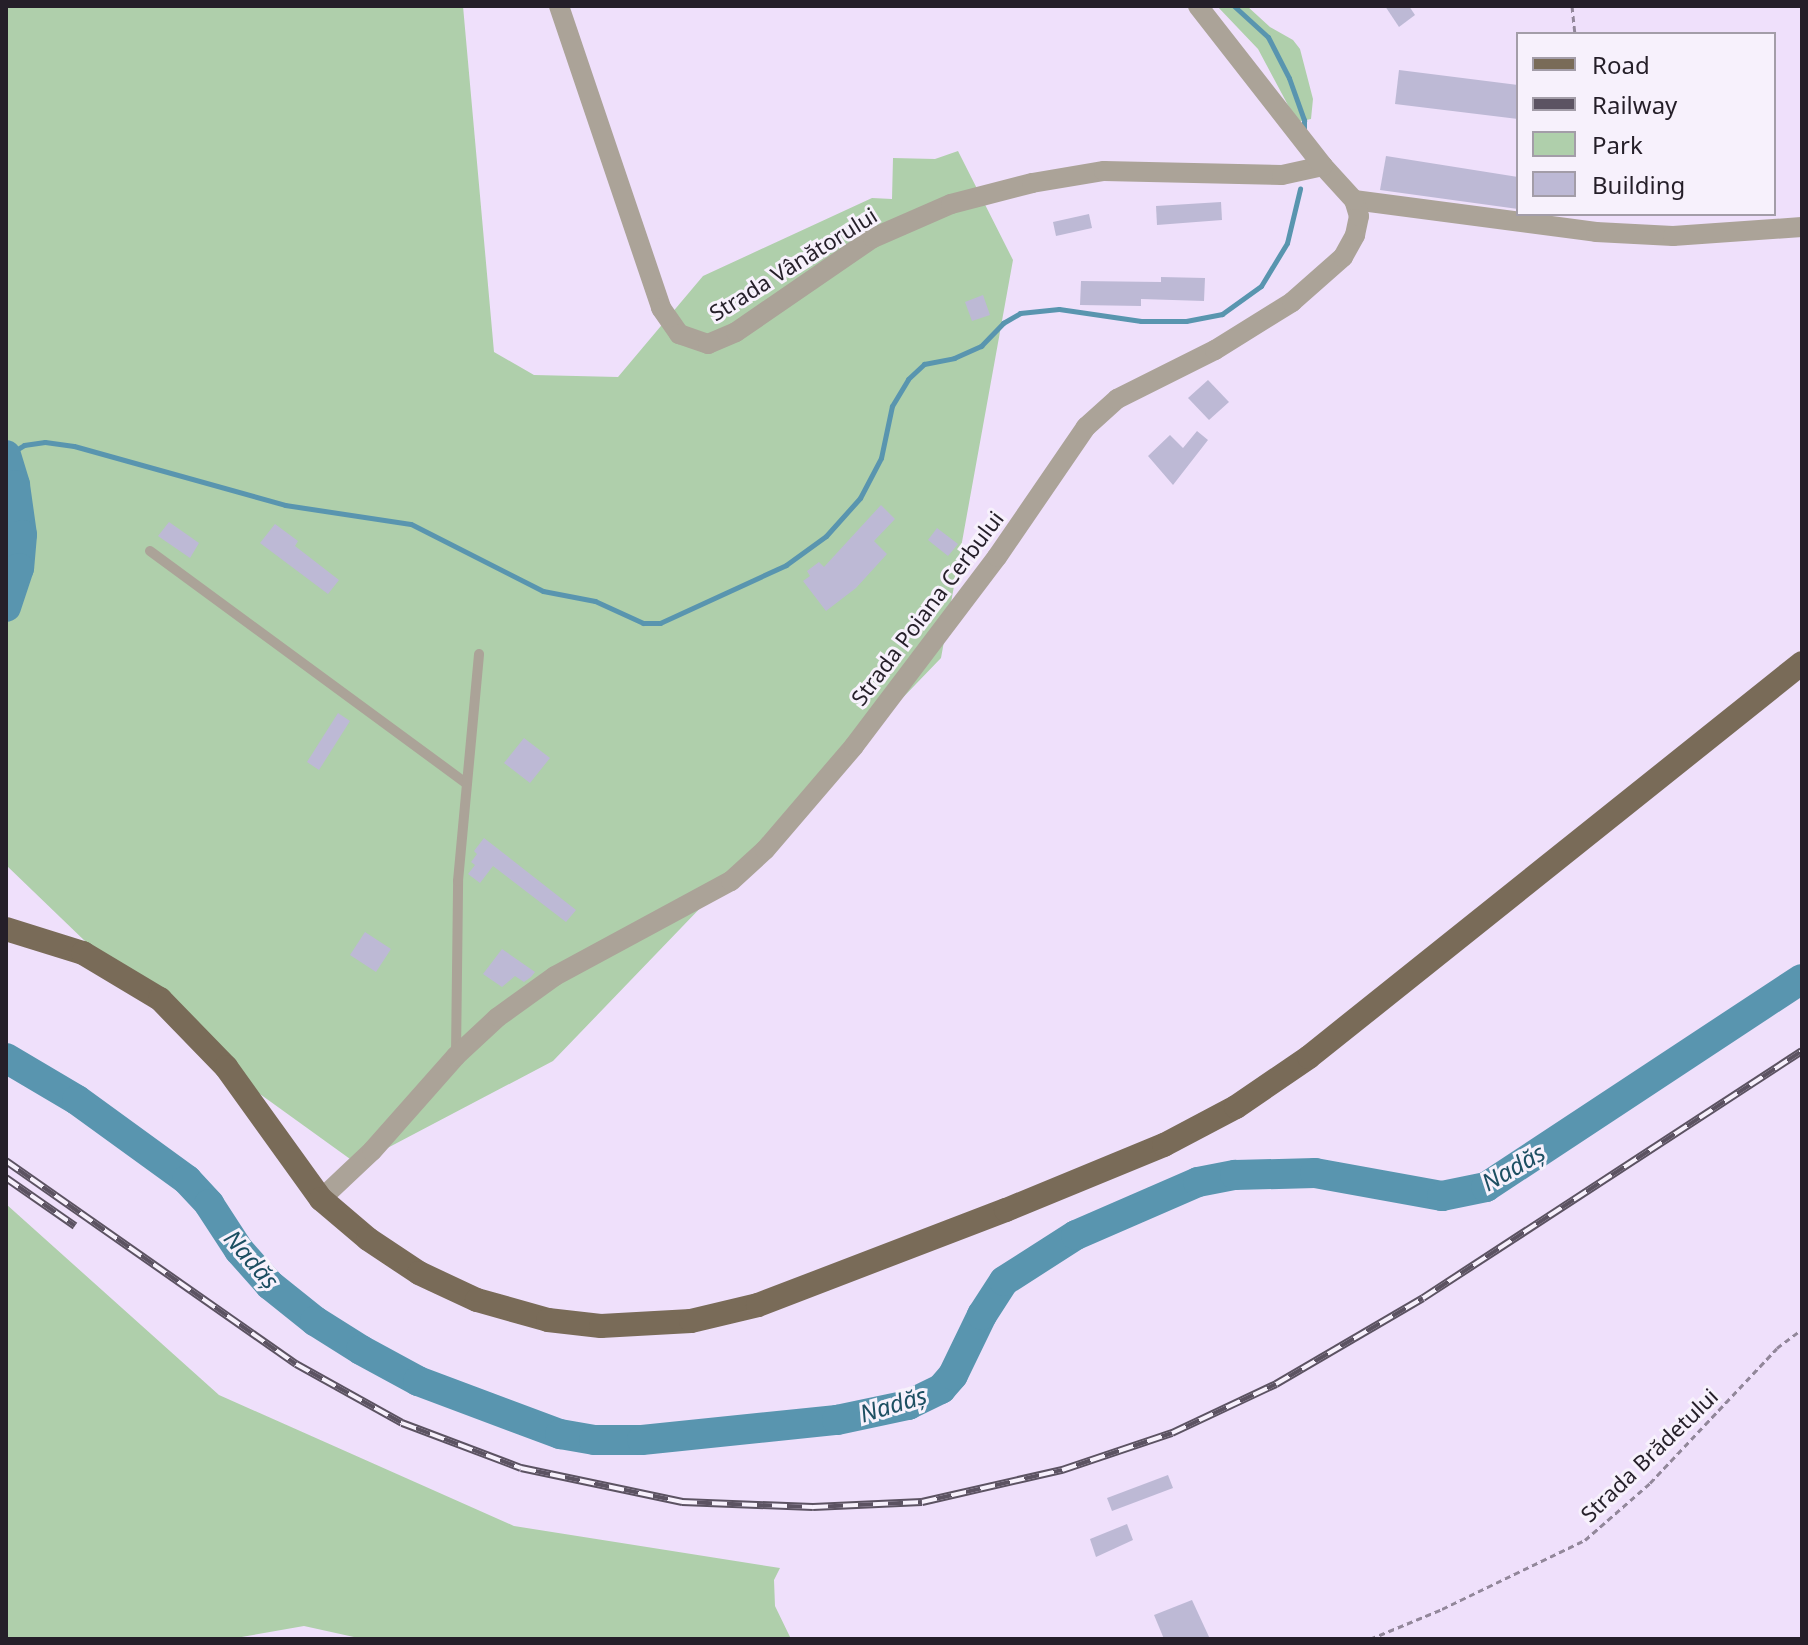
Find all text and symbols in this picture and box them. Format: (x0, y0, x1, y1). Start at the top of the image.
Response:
legend (1516, 32, 1776, 216)
text: Road (1592, 48, 1650, 81)
text: Railway (1592, 88, 1677, 121)
text: Park (1592, 128, 1643, 161)
text: Building (1592, 168, 1685, 201)
street label: Strada Vânătorului (704, 202, 882, 326)
street label: Strada Poiana Cerbului (845, 506, 1009, 710)
water label: Nadăș (1476, 1137, 1550, 1197)
water label: Nadăș (219, 1224, 285, 1294)
water label: Nadăș (856, 1380, 930, 1428)
street label: Strada Brădetului (1575, 1383, 1723, 1527)

